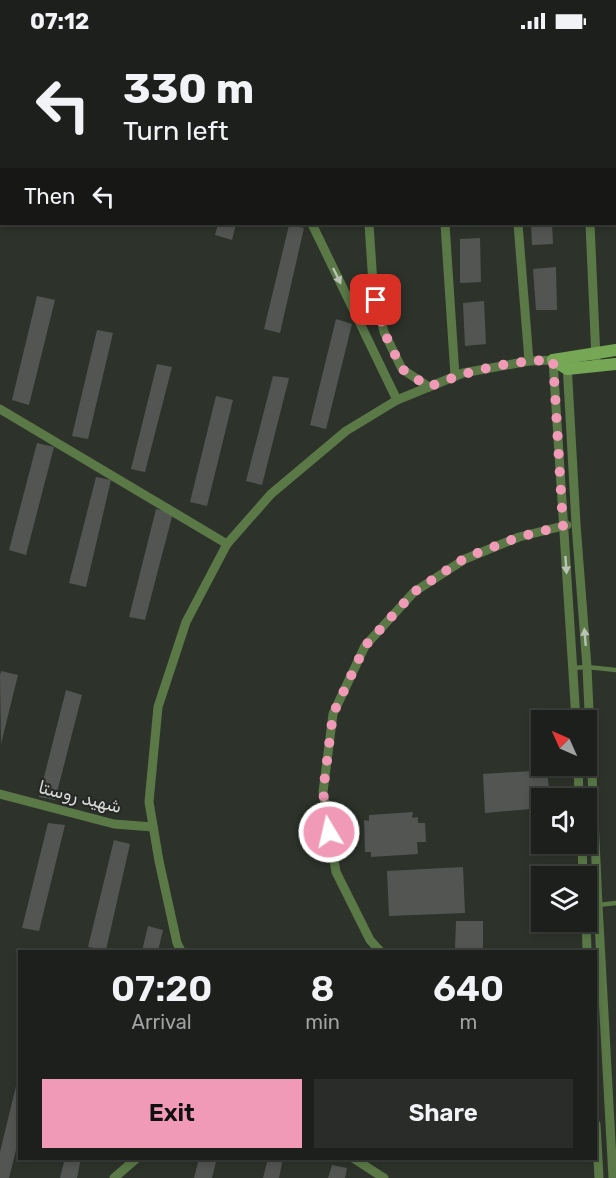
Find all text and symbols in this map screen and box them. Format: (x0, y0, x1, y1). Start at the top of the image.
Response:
text: 07:12 (30, 8, 89, 35)
text: 330 m (123, 64, 254, 114)
icon: left (24, 66, 102, 144)
text: Turn left (123, 115, 228, 147)
icon: left (87, 180, 120, 213)
text: Then (24, 183, 75, 210)
one-way arrow (333, 268, 342, 285)
pin (350, 274, 401, 325)
icon: arrive (359, 283, 392, 316)
one-way arrow (561, 556, 571, 575)
one-way arrow (580, 628, 590, 647)
north arrow (531, 710, 597, 776)
map controls (531, 710, 597, 932)
street label: شهید روستا (36, 776, 124, 818)
button: sound (531, 788, 597, 854)
position arrow (297, 800, 361, 864)
button: layers (531, 866, 597, 932)
text: 07:20 (111, 967, 212, 1010)
text: 8 (311, 967, 335, 1010)
text: 640 (433, 967, 504, 1010)
text: Arrival (132, 1010, 192, 1034)
text: min (305, 1010, 340, 1034)
text: m (460, 1010, 477, 1034)
button: Exit (42, 1079, 302, 1148)
button: Share (314, 1079, 573, 1148)

